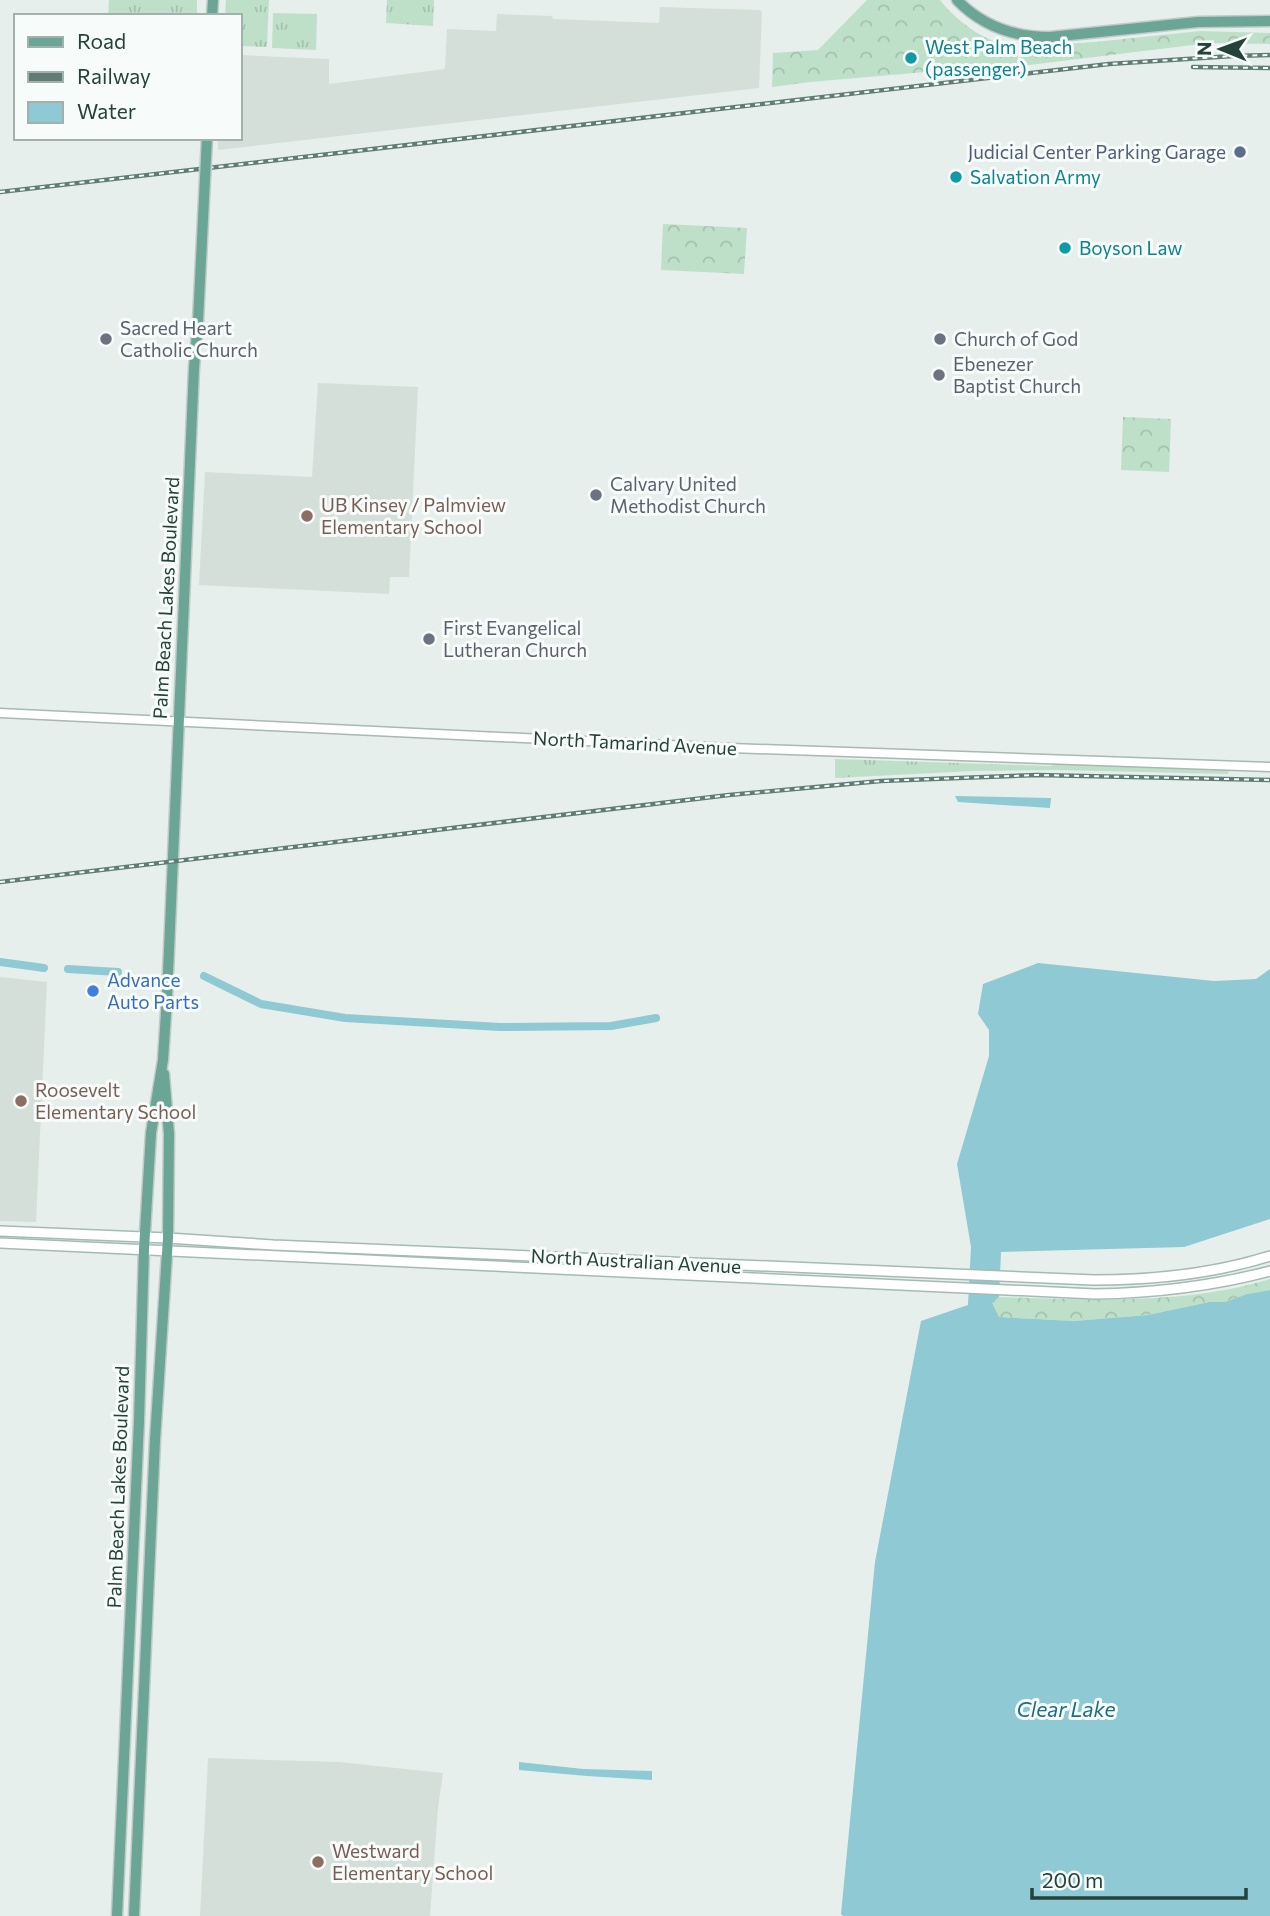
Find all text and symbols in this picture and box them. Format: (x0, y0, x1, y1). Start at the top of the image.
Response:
legend (14, 14, 242, 140)
north arrow (1186, 14, 1256, 84)
text: Road (77, 28, 126, 53)
place label: West Palm Beach (passenger) (925, 35, 1073, 80)
text: N (1192, 41, 1215, 56)
marker: West Palm Beach (passenger) (903, 50, 919, 66)
text: Railway (77, 63, 151, 88)
text: Water (77, 98, 136, 123)
place label: Judicial Center Parking Garage (968, 140, 1226, 163)
marker: Judicial Center Parking Garage (1232, 144, 1248, 160)
place label: Salvation Army (970, 165, 1101, 188)
marker: Salvation Army (948, 169, 964, 185)
place label: Boyson Law (1079, 236, 1182, 259)
marker: Boyson Law (1057, 240, 1073, 256)
place label: Sacred Heart Catholic Church (120, 316, 258, 361)
place label: Church of God (954, 327, 1078, 350)
marker: Sacred Heart Catholic Church (98, 331, 114, 347)
marker: Church of God (932, 331, 948, 347)
place label: Ebenezer Baptist Church (953, 352, 1081, 397)
marker: Ebenezer Baptist Church (931, 367, 947, 383)
place label: Calvary United Methodist Church (610, 472, 766, 517)
street label: Palm Beach Lakes Boulevard (148, 476, 183, 720)
marker: Calvary United Methodist Church (588, 487, 604, 503)
place label: UB Kinsey / Palmview Elementary School (321, 493, 506, 538)
marker: UB Kinsey / Palmview Elementary School (299, 508, 315, 524)
place label: First Evangelical Lutheran Church (443, 616, 587, 661)
marker: First Evangelical Lutheran Church (421, 631, 437, 647)
street label: North Tamarind Avenue (533, 726, 737, 759)
place label: Advance Auto Parts (107, 968, 199, 1013)
marker: Advance Auto Parts (85, 983, 101, 999)
place label: Roosevelt Elementary School (35, 1078, 196, 1123)
marker: Roosevelt Elementary School (13, 1093, 29, 1109)
street label: North Australian Avenue (530, 1244, 742, 1277)
street label: Palm Beach Lakes Boulevard (102, 1365, 133, 1609)
water label: Clear Lake (1016, 1696, 1116, 1721)
place label: Westward Elementary School (332, 1839, 493, 1884)
marker: Westward Elementary School (310, 1854, 326, 1870)
scale bar (1032, 1856, 1246, 1900)
text: 200 m (1042, 1867, 1103, 1892)

